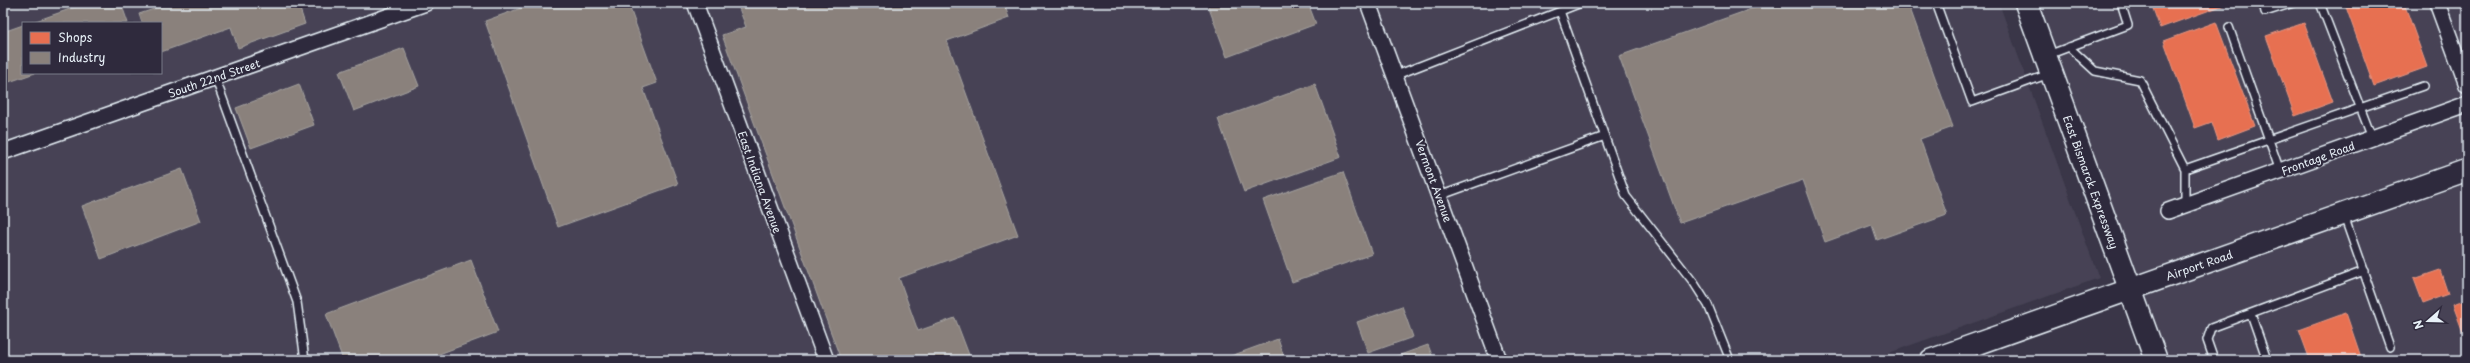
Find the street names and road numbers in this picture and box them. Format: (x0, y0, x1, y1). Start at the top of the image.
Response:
street label: South 22nd Street (166, 54, 263, 102)
street label: East Bismarck Expressway (2059, 113, 2123, 251)
street label: East Indiana Avenue (734, 129, 786, 235)
street label: Vermont Avenue (1411, 137, 1457, 225)
street label: Frontage Road (2279, 137, 2357, 179)
street label: Airport Road (2163, 245, 2235, 284)

